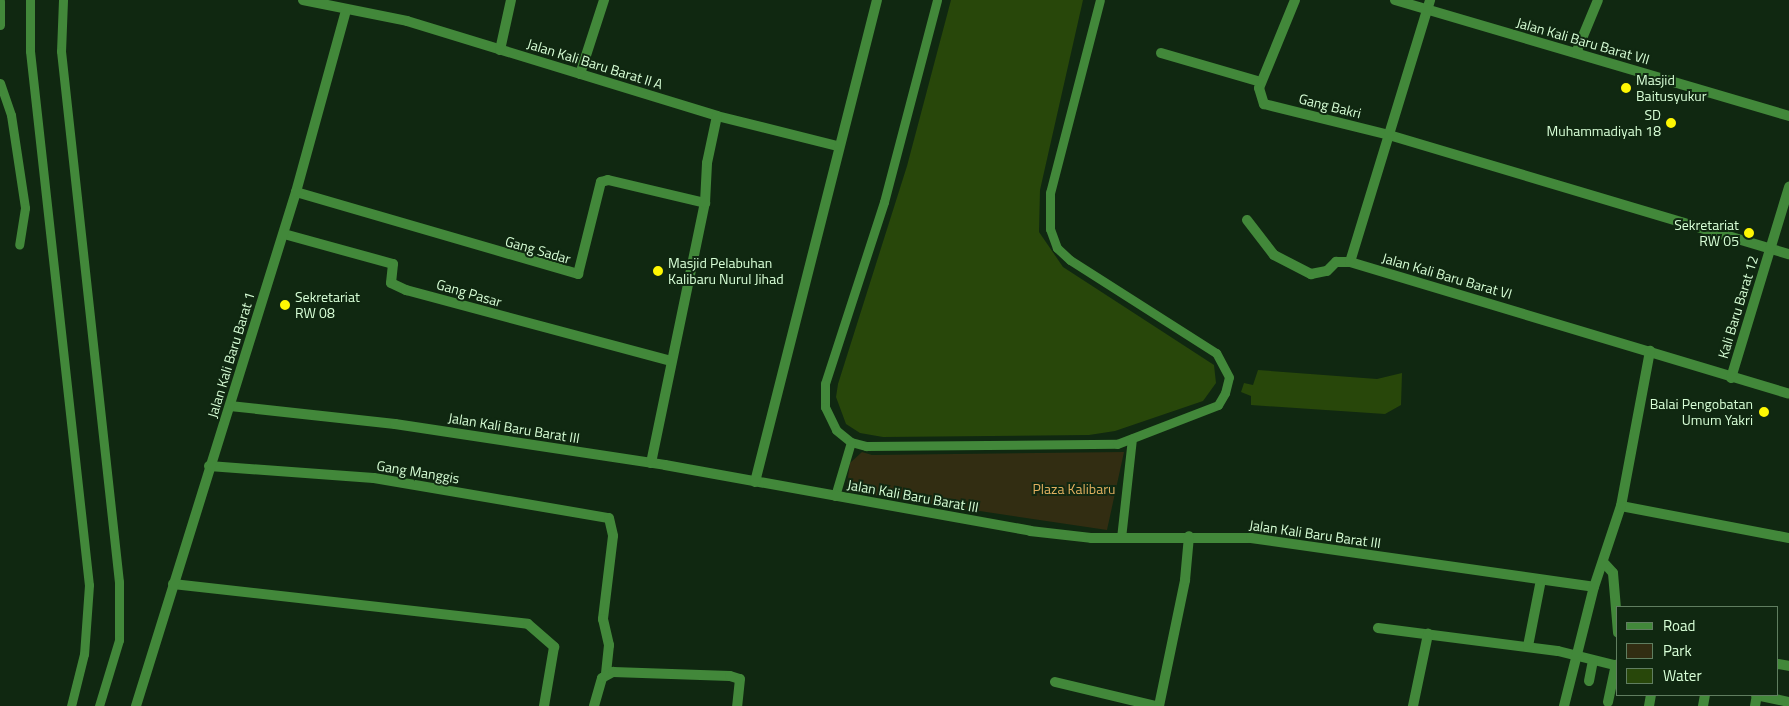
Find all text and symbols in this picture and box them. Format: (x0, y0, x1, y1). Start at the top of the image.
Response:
street label: Jalan Kali Baru Barat VII (1514, 14, 1652, 68)
street label: Jalan Kali Baru Barat II A (525, 35, 665, 93)
place label: Masjid Baitusyukur (1636, 72, 1707, 104)
marker: Masjid Baitusyukur (1620, 82, 1632, 94)
street label: Gang Bakri (1297, 90, 1363, 122)
place label: SD Muhammadiyah 18 (1546, 107, 1661, 140)
marker: SD Muhammadiyah 18 (1665, 117, 1677, 129)
place label: Sekretariat RW 05 (1674, 217, 1739, 250)
marker: Sekretariat RW 05 (1743, 227, 1755, 239)
street label: Gang Sadar (503, 233, 573, 267)
street label: Jalan Kali Baru Barat VI (1380, 249, 1514, 303)
street label: Kali Baru Barat 12 (1714, 254, 1762, 360)
place label: Masjid Pelabuhan Kalibaru Nurul Jihad (668, 255, 784, 288)
marker: Masjid Pelabuhan Kalibaru Nurul Jihad (652, 265, 664, 277)
street label: Gang Pasar (434, 276, 504, 310)
place label: Sekretariat RW 08 (295, 289, 360, 322)
street label: Jalan Kali Baru Barat 1 (204, 290, 258, 420)
marker: Sekretariat RW 08 (279, 299, 291, 311)
place label: Balai Pengobatan Umum Yakri (1650, 396, 1753, 428)
marker: Balai Pengobatan Umum Yakri (1757, 405, 1771, 419)
street label: Jalan Kali Baru Barat III (447, 409, 581, 447)
street label: Gang Manggis (375, 457, 461, 487)
street label: Jalan Kali Baru Barat III (846, 476, 980, 516)
park label: Plaza Kalibaru (1033, 481, 1115, 497)
street label: Jalan Kali Baru Barat III (1248, 516, 1382, 552)
legend (1616, 606, 1779, 696)
text: Road (1663, 614, 1695, 637)
text: Park (1663, 639, 1692, 662)
text: Water (1663, 664, 1702, 687)

